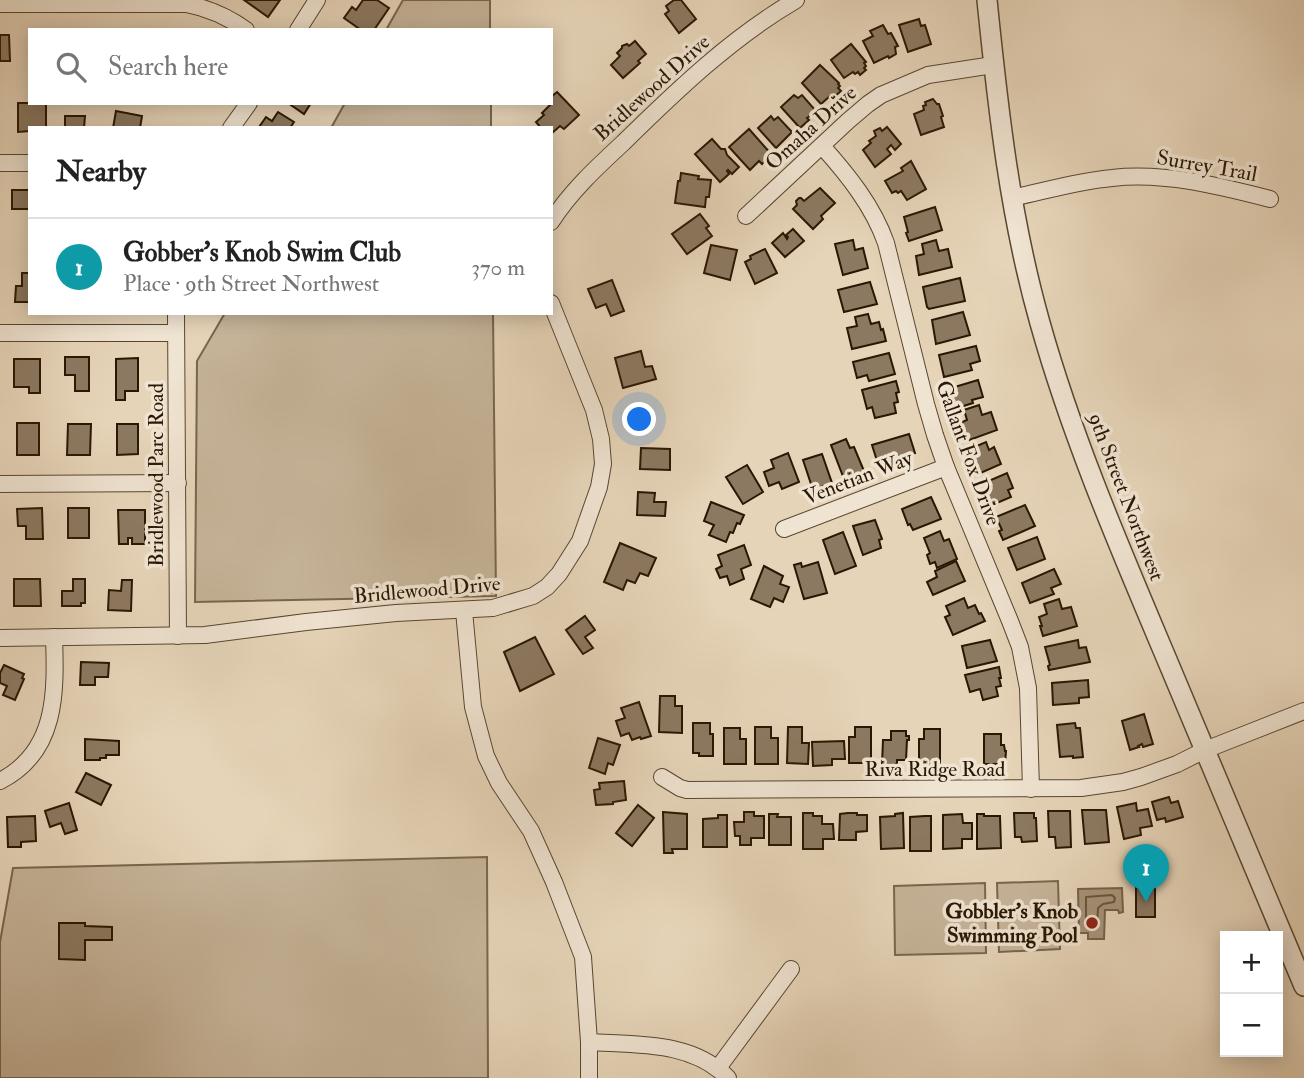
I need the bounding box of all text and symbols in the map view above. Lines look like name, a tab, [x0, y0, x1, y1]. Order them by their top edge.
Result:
search box	[28, 28, 553, 105]
street label: Bridlewood Drive	[588, 29, 716, 147]
icon: search	[52, 48, 90, 86]
text: Search here	[108, 51, 228, 83]
street label: Omaha Drive	[760, 80, 863, 176]
street label: Surrey Trail	[1155, 144, 1260, 188]
text: Nearby	[56, 153, 146, 190]
text: Gobber's Knob Swim Club	[123, 237, 401, 269]
text: 1	[75, 253, 83, 282]
text: 370 m	[471, 253, 525, 282]
text: Place · 9th Street Northwest	[123, 269, 379, 298]
street label: Gallant Fox Drive	[929, 377, 1007, 529]
street label: Bridlewood Parc Road	[143, 382, 170, 567]
your location	[622, 402, 656, 436]
street label: 9th Street Northwest	[1081, 407, 1170, 585]
street label: Venetian Way	[799, 445, 917, 511]
street label: Bridlewood Drive	[352, 570, 502, 610]
street label: Riva Ridge Road	[865, 756, 1006, 783]
pin: 1	[1123, 844, 1169, 902]
place label: Gobbler's Knob Swimming Pool	[945, 898, 1079, 949]
marker: Gobbler's Knob Swimming Pool	[1084, 915, 1100, 931]
map controls	[1220, 931, 1283, 1057]
button: +	[1220, 931, 1283, 994]
button: −	[1220, 994, 1283, 1057]

